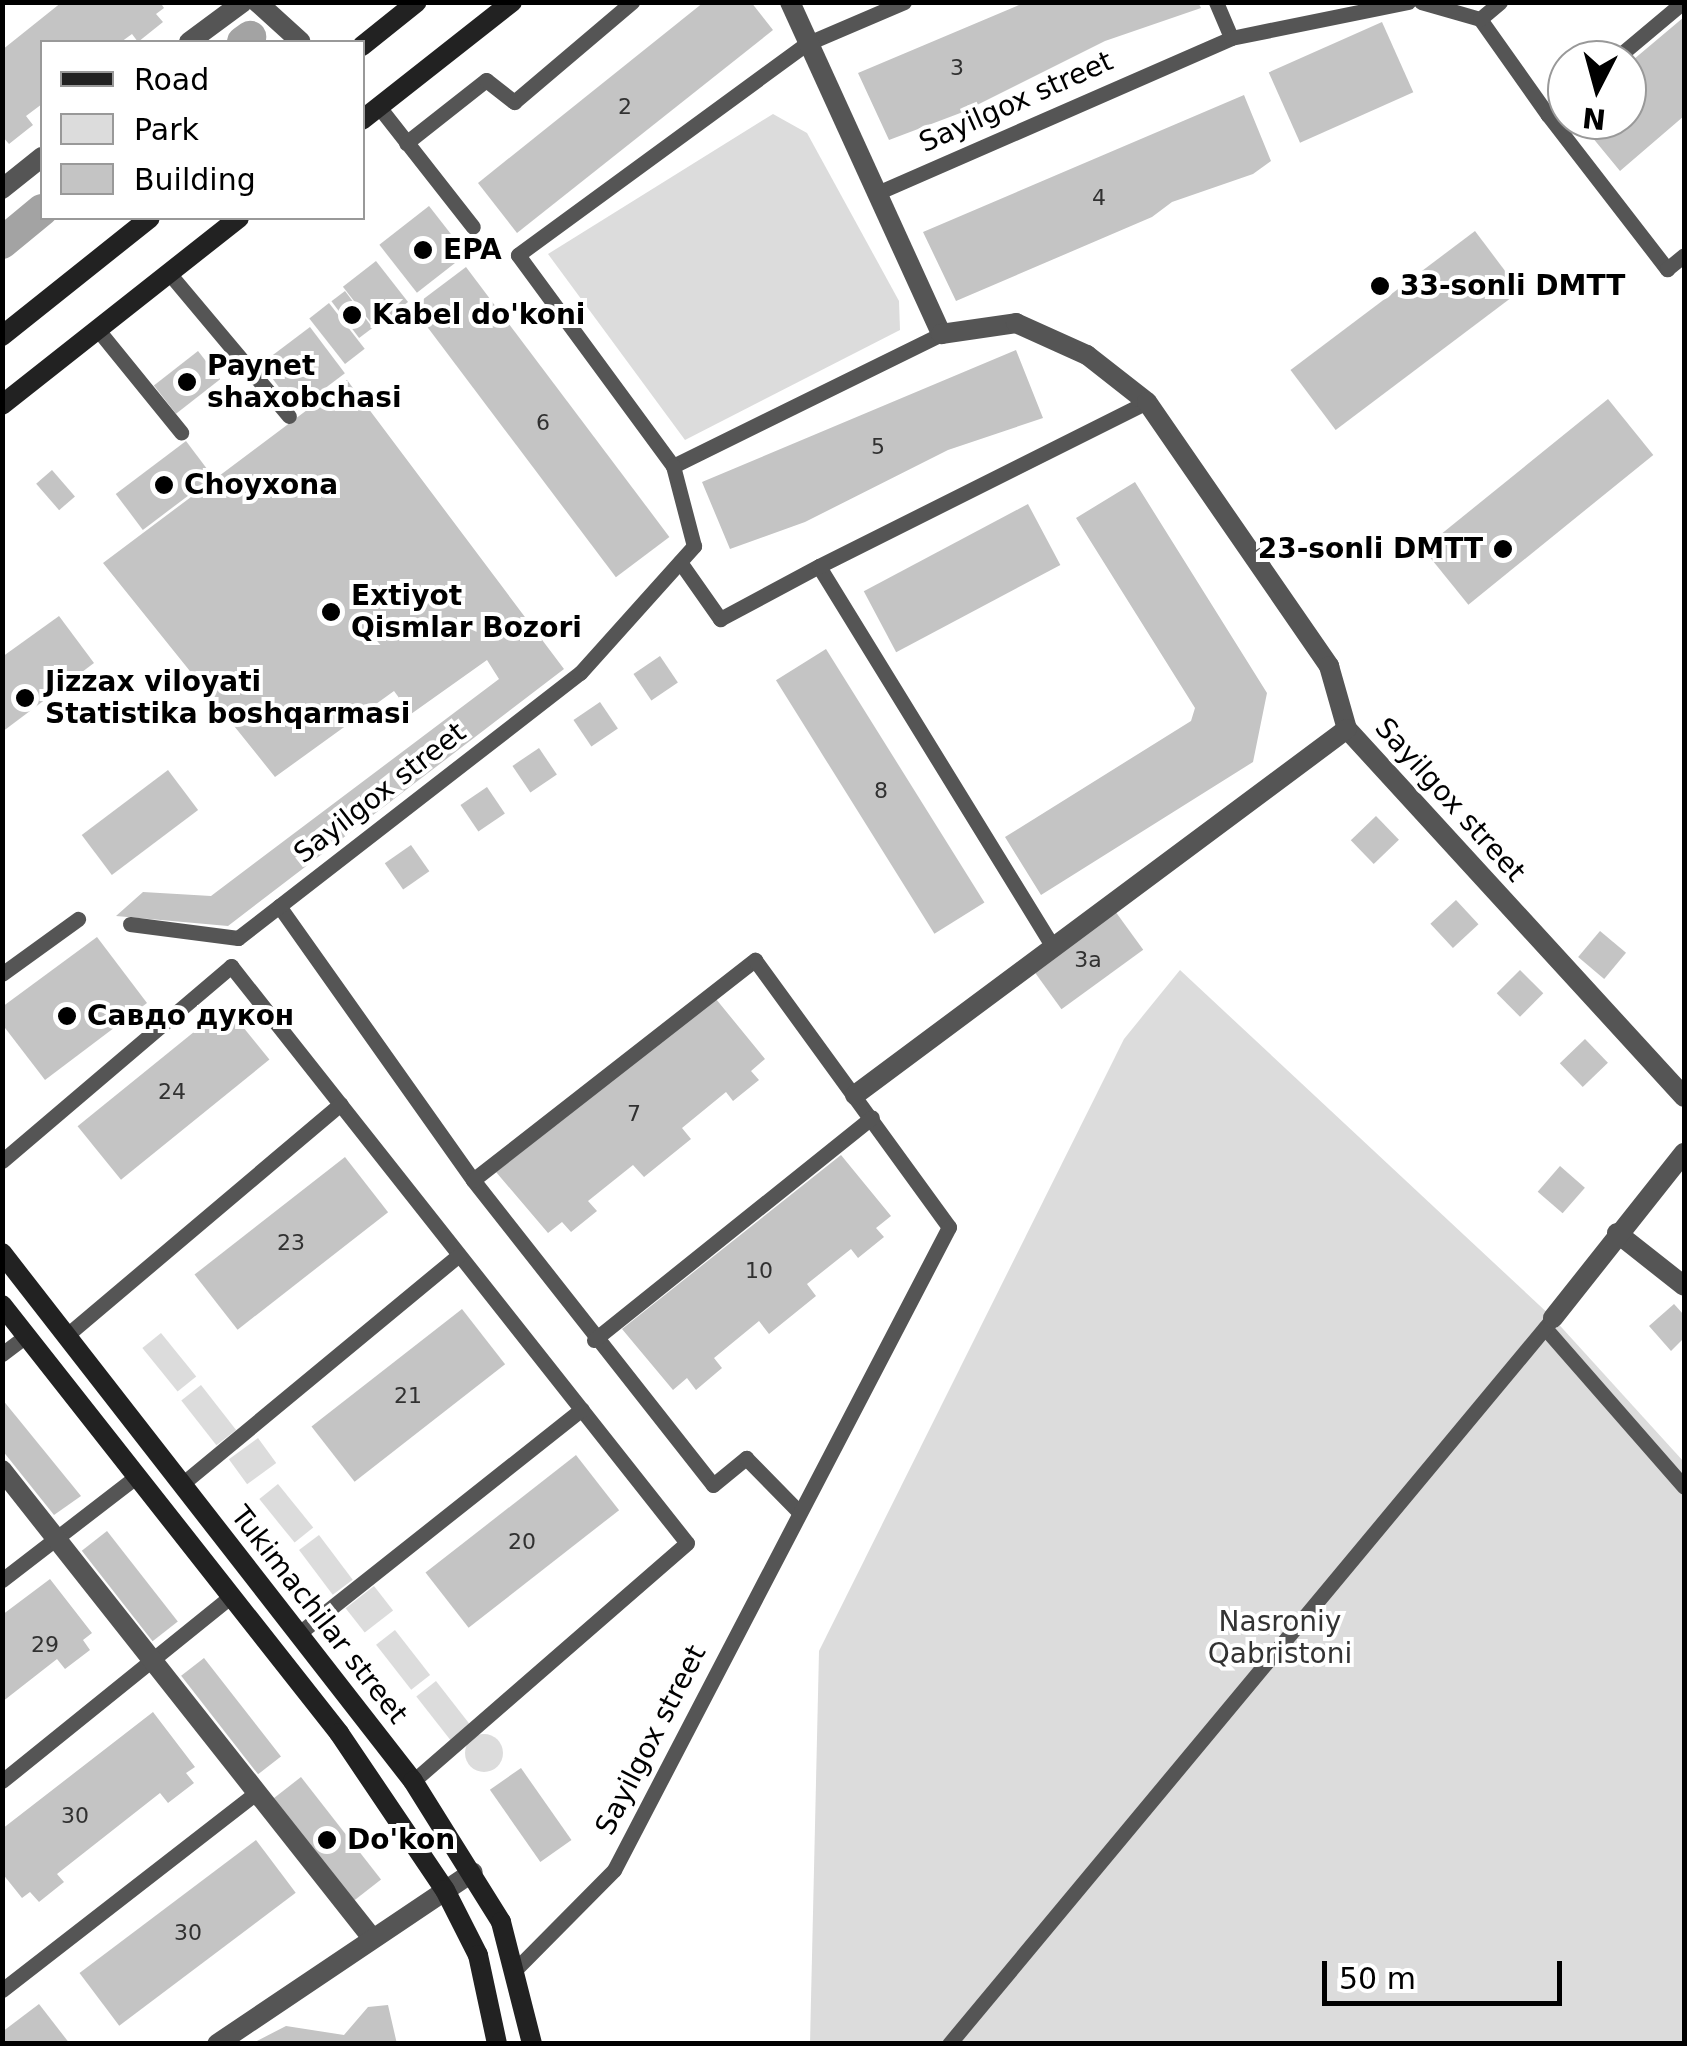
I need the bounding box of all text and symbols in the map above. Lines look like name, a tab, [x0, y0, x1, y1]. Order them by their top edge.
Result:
legend	[40, 40, 365, 220]
north arrow	[1547, 40, 1647, 140]
street label: Sayilgox street	[914, 44, 1118, 160]
house number: 3	[950, 55, 964, 81]
text: Road	[134, 62, 209, 97]
house number: 2	[618, 94, 632, 120]
text: N	[1581, 101, 1607, 136]
text: Park	[134, 112, 199, 147]
text: Building	[134, 162, 256, 197]
house number: 4	[1092, 185, 1106, 211]
place label: EPA	[443, 233, 502, 267]
marker: EPA	[412, 239, 434, 261]
place label: 33-sonli DMTT	[1400, 269, 1625, 303]
marker: 33-sonli DMTT	[1369, 275, 1391, 297]
place label: Kabel do'koni	[372, 298, 585, 332]
marker: Kabel do'koni	[341, 304, 363, 326]
place label: Paynet shaxobchasi	[207, 349, 402, 415]
marker: Paynet shaxobchasi	[176, 371, 198, 393]
house number: 6	[536, 410, 550, 436]
house number: 5	[871, 434, 885, 460]
place label: Choyxona	[184, 468, 338, 502]
marker: Choyxona	[153, 474, 175, 496]
place label: 23-sonli DMTT	[1258, 532, 1483, 566]
marker: 23-sonli DMTT	[1492, 538, 1514, 560]
place label: Extiyot Qismlar Bozori	[351, 579, 582, 645]
marker: Extiyot Qismlar Bozori	[320, 601, 342, 623]
place label: Jizzax viloyati Statistika boshqarmasi	[45, 665, 410, 731]
marker: Jizzax viloyati Statistika boshqarmasi	[14, 687, 36, 709]
street label: Sayilgox street	[1368, 711, 1532, 889]
street label: Sayilgox street	[288, 716, 472, 870]
house number: 8	[874, 778, 888, 804]
house number: 3a	[1074, 947, 1102, 973]
place label: Cавдо дукон	[87, 999, 294, 1033]
marker: Cавдо дукон	[56, 1005, 78, 1027]
house number: 24	[158, 1079, 186, 1105]
house number: 7	[627, 1101, 641, 1127]
house number: 23	[277, 1230, 305, 1256]
house number: 10	[745, 1258, 773, 1284]
house number: 21	[394, 1383, 422, 1409]
street label: Tukimachilar street	[224, 1499, 414, 1731]
house number: 20	[508, 1529, 536, 1555]
park label: Nasroniy Qabristoni	[1208, 1605, 1352, 1671]
house number: 29	[31, 1632, 59, 1658]
street label: Sayilgox street	[589, 1639, 713, 1841]
house number: 30	[61, 1803, 89, 1829]
place label: Do'kon	[347, 1823, 455, 1857]
marker: Do'kon	[316, 1829, 338, 1851]
house number: 30	[174, 1920, 202, 1946]
scale bar	[1327, 1941, 1567, 2003]
text: 50 m	[1339, 1961, 1416, 1996]

